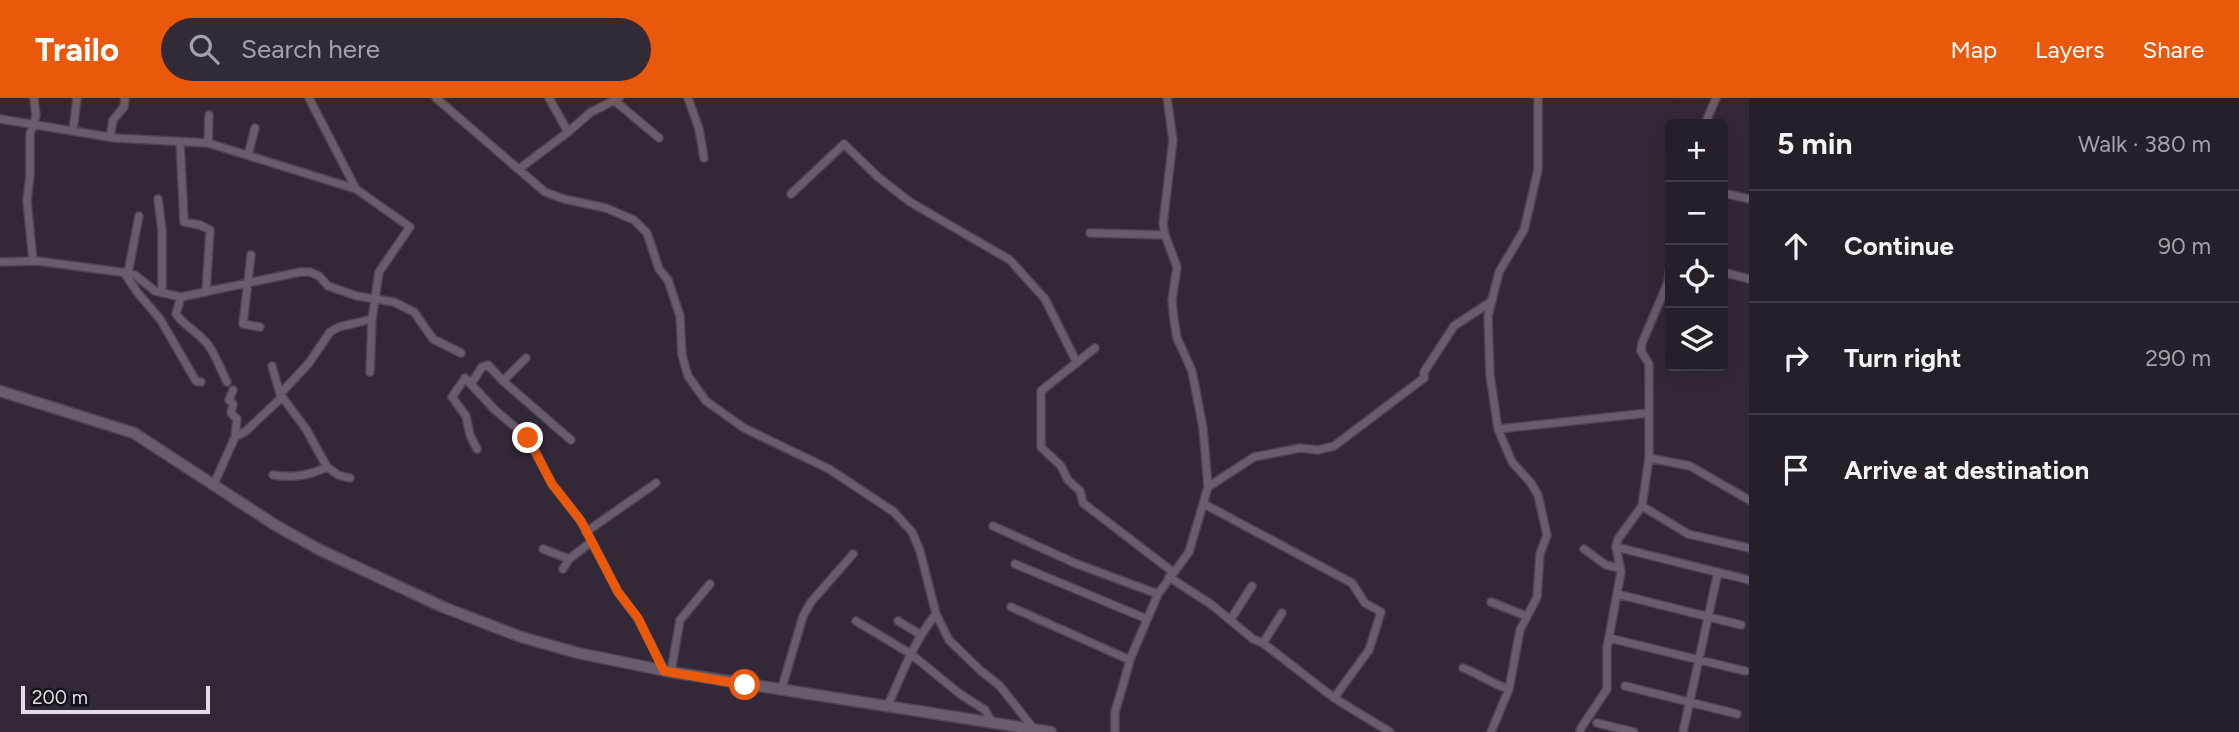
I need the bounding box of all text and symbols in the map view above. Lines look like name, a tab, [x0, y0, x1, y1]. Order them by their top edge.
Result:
search box	[161, 18, 651, 81]
text: Trailo	[35, 30, 119, 69]
icon: search	[185, 30, 223, 68]
text: Search here	[241, 33, 380, 65]
text: Map	[1950, 35, 1997, 64]
text: Layers	[2035, 35, 2104, 64]
text: Share	[2142, 35, 2204, 64]
map controls	[1665, 119, 1728, 371]
button: +	[1665, 119, 1728, 182]
text: 5 min	[1777, 125, 1853, 162]
text: Walk · 380 m	[2078, 130, 2211, 158]
button: −	[1665, 182, 1728, 245]
icon: ahead	[1777, 227, 1815, 265]
text: Continue	[1844, 230, 1954, 262]
text: 90 m	[2158, 232, 2211, 260]
button: locate	[1665, 245, 1728, 308]
button: layers	[1665, 308, 1728, 371]
icon: right	[1777, 339, 1815, 377]
text: Turn right	[1844, 342, 1961, 374]
text: 290 m	[2145, 344, 2211, 372]
route end	[512, 422, 543, 453]
icon: arrive	[1777, 451, 1815, 489]
text: Arrive at destination	[1844, 454, 2089, 486]
route start	[729, 669, 760, 700]
scale bar	[21, 683, 210, 715]
text: 200 m	[32, 686, 88, 709]

